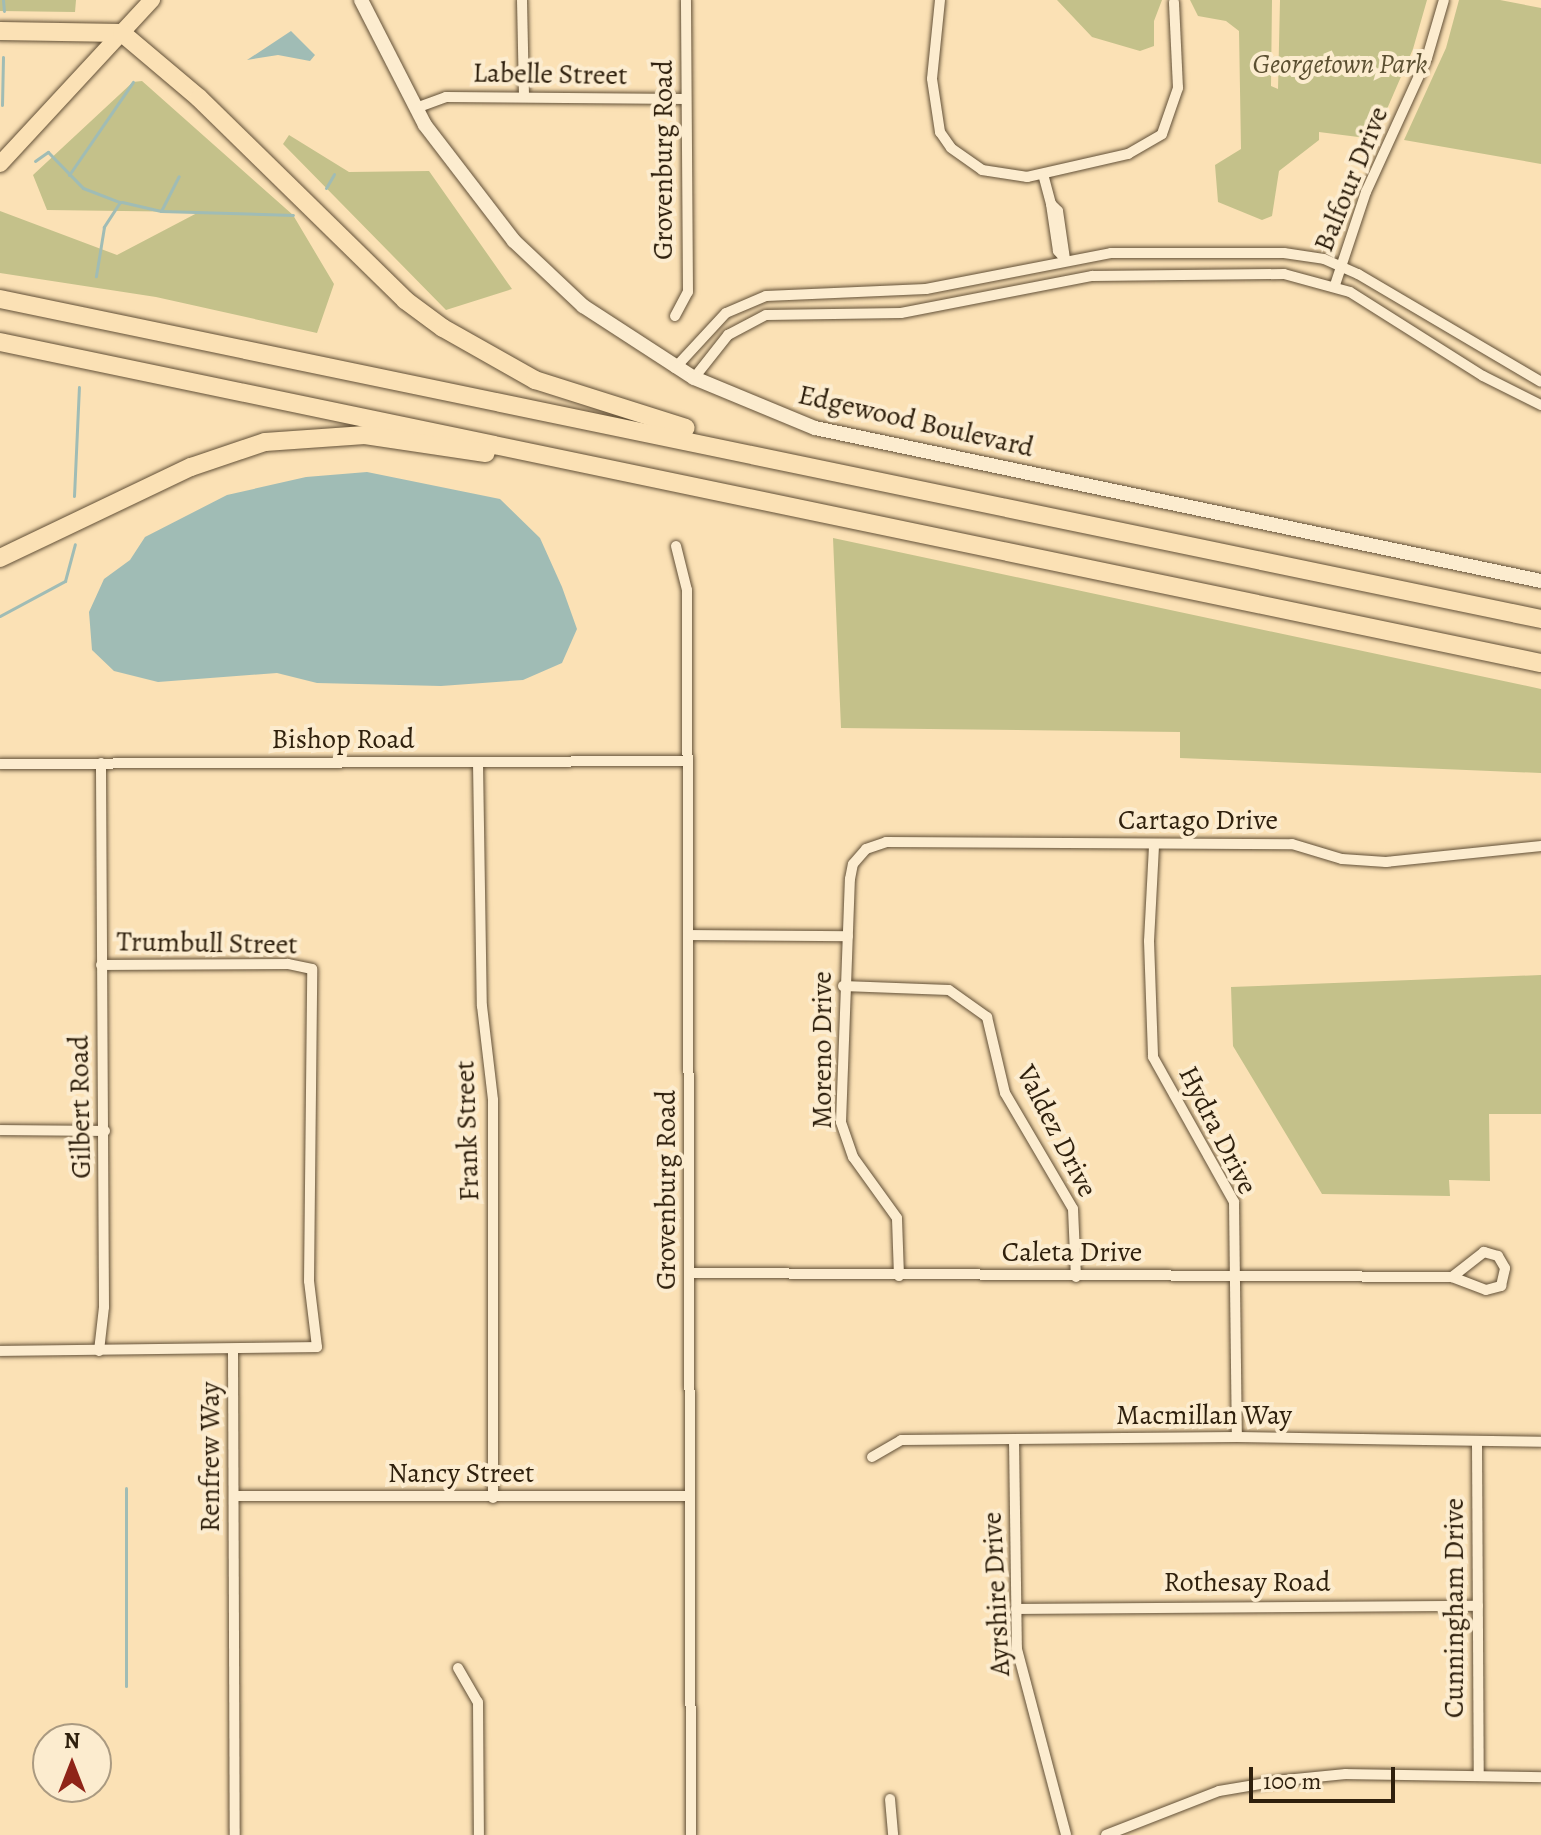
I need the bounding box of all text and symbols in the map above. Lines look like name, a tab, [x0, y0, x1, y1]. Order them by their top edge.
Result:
park label: Georgetown Park	[1253, 47, 1427, 81]
street label: Labelle Street	[472, 56, 628, 92]
street label: Grovenburg Road	[646, 60, 680, 260]
street label: Balfour Drive	[1307, 102, 1395, 256]
street label: Edgewood Boulevard	[795, 378, 1037, 464]
street label: Bishop Road	[271, 722, 415, 756]
street label: Cartago Drive	[1118, 803, 1278, 837]
street label: Trumbull Street	[116, 925, 298, 961]
street label: Moreno Drive	[805, 971, 839, 1129]
street label: Gilbert Road	[62, 1035, 98, 1179]
street label: Valdez Drive	[1009, 1059, 1105, 1203]
street label: Frank Street	[448, 1060, 486, 1202]
street label: Hydra Drive	[1171, 1060, 1265, 1200]
street label: Grovenburg Road	[649, 1090, 683, 1290]
street label: Caleta Drive	[1002, 1235, 1142, 1269]
street label: Renfrew Way	[193, 1382, 227, 1532]
street label: Macmillan Way	[1116, 1398, 1292, 1432]
street label: Nancy Street	[388, 1456, 534, 1490]
street label: Cunningham Drive	[1437, 1498, 1471, 1718]
street label: Ayrshire Drive	[975, 1511, 1017, 1677]
street label: Rothesay Road	[1163, 1565, 1331, 1599]
north arrow	[32, 1723, 112, 1803]
text: N	[64, 1726, 80, 1756]
scale bar	[1253, 1751, 1399, 1801]
text: 100 m	[1263, 1765, 1322, 1797]

